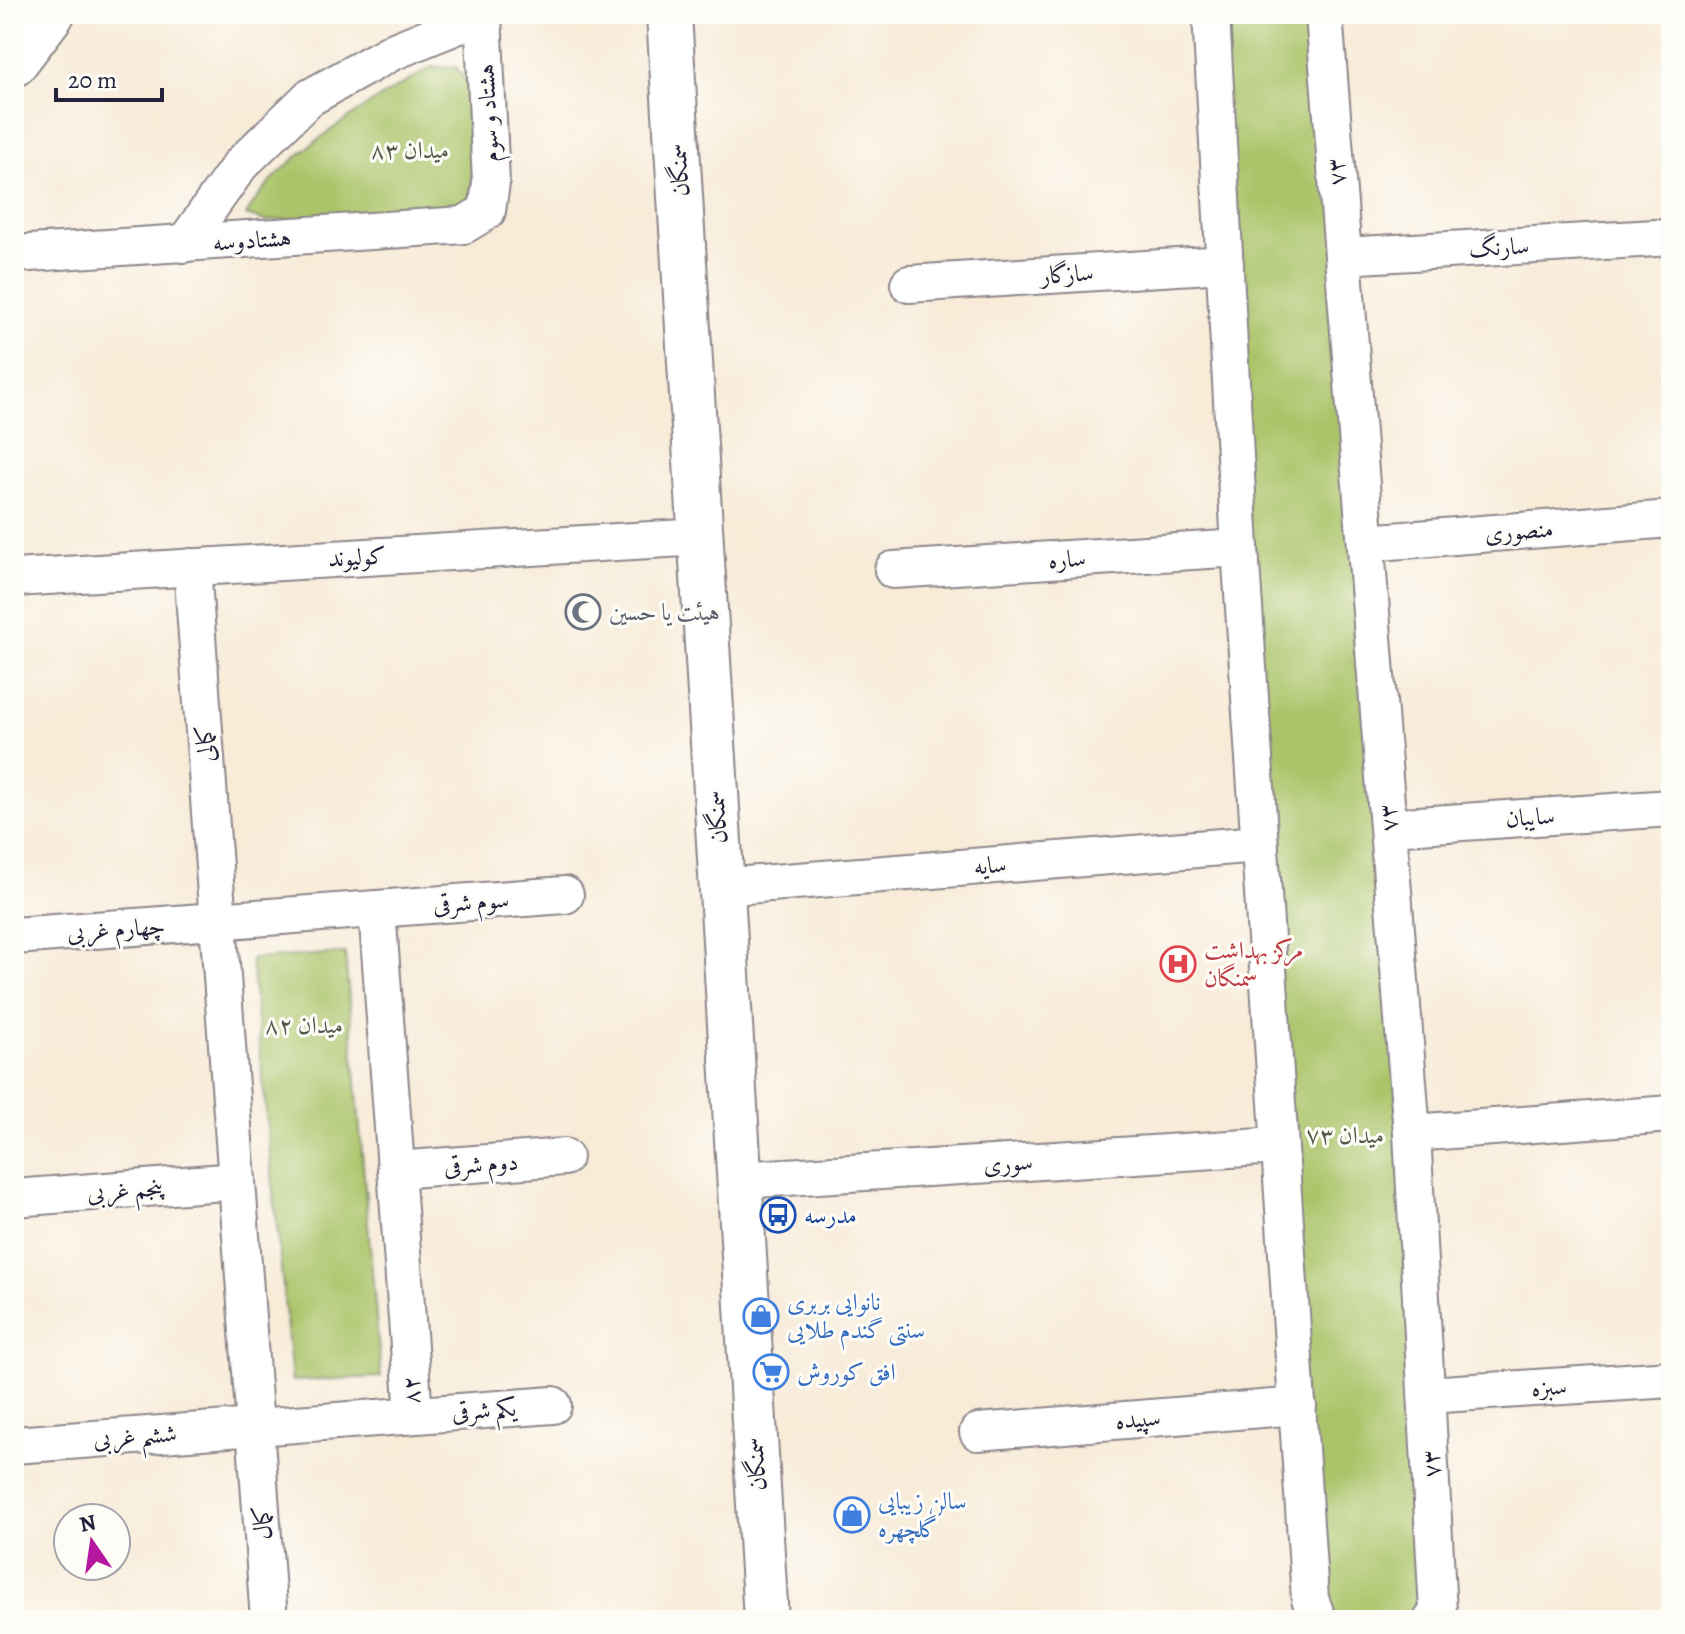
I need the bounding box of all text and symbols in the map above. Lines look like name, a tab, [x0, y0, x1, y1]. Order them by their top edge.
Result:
scale bar	[56, 52, 162, 102]
street label: هشتاد و سوم	[469, 63, 512, 163]
text: 20 m	[68, 64, 117, 96]
park label: میدان ۸۳	[371, 134, 449, 166]
street label: سمنگان	[662, 142, 696, 198]
street label: ۷۳	[1319, 157, 1353, 187]
street label: هشتادوسه	[211, 221, 293, 259]
street label: سارنگ	[1468, 229, 1530, 265]
street label: سازگار	[1037, 256, 1095, 292]
street label: منصوری	[1484, 513, 1554, 549]
street label: کولیوند	[327, 540, 387, 574]
street label: ساره	[1047, 542, 1087, 576]
mosque icon: هیئت یا حسین	[564, 593, 602, 631]
place label: هیئت یا حسین	[609, 596, 720, 628]
street label: کمالی	[188, 725, 222, 763]
street label: سمنگان	[700, 789, 734, 845]
street label: سایبان	[1504, 799, 1556, 835]
street label: ۷۳	[1371, 803, 1405, 833]
street label: سایه	[972, 848, 1008, 882]
street label: سوم شرقی	[432, 883, 510, 926]
street label: چهارم غربی	[66, 910, 166, 953]
place label: مرکز بهداشت سمنگان	[1204, 934, 1303, 994]
hospital icon: مرکز بهداشت سمنگان	[1159, 945, 1197, 983]
park label: میدان ۸۲	[265, 1009, 343, 1041]
park label: میدان ۷۳	[1306, 1119, 1384, 1151]
street label: دوم شرقی	[443, 1145, 520, 1188]
street label: سوری	[982, 1145, 1034, 1181]
street label: پنجم غربی	[86, 1171, 167, 1215]
bus stop icon: مدرسه	[759, 1196, 797, 1234]
place label: مدرسه	[804, 1199, 857, 1231]
place label: نانوایی بربری سنتی گندم طلایی	[787, 1286, 925, 1351]
shop icon: نانوایی بربری سنتی گندم طلایی	[742, 1297, 780, 1335]
supermarket icon: افق کوروش	[752, 1353, 790, 1391]
place label: افق کوروش	[797, 1356, 896, 1388]
street label: سبزه	[1530, 1370, 1568, 1404]
street label: ۸۲	[395, 1375, 427, 1405]
street label: یکم شرقی	[451, 1392, 519, 1434]
street label: سپیده	[1114, 1401, 1162, 1438]
street label: ششم غربی	[92, 1417, 178, 1463]
street label: سمنگان	[738, 1436, 774, 1492]
street label: ۷۳	[1414, 1449, 1448, 1479]
place label: سالن زیبایی گلچهره	[878, 1485, 967, 1545]
shop icon: سالن زیبایی گلچهره	[833, 1496, 871, 1534]
north arrow	[52, 1502, 132, 1582]
street label: کمال	[245, 1505, 279, 1541]
text: N	[77, 1507, 99, 1540]

